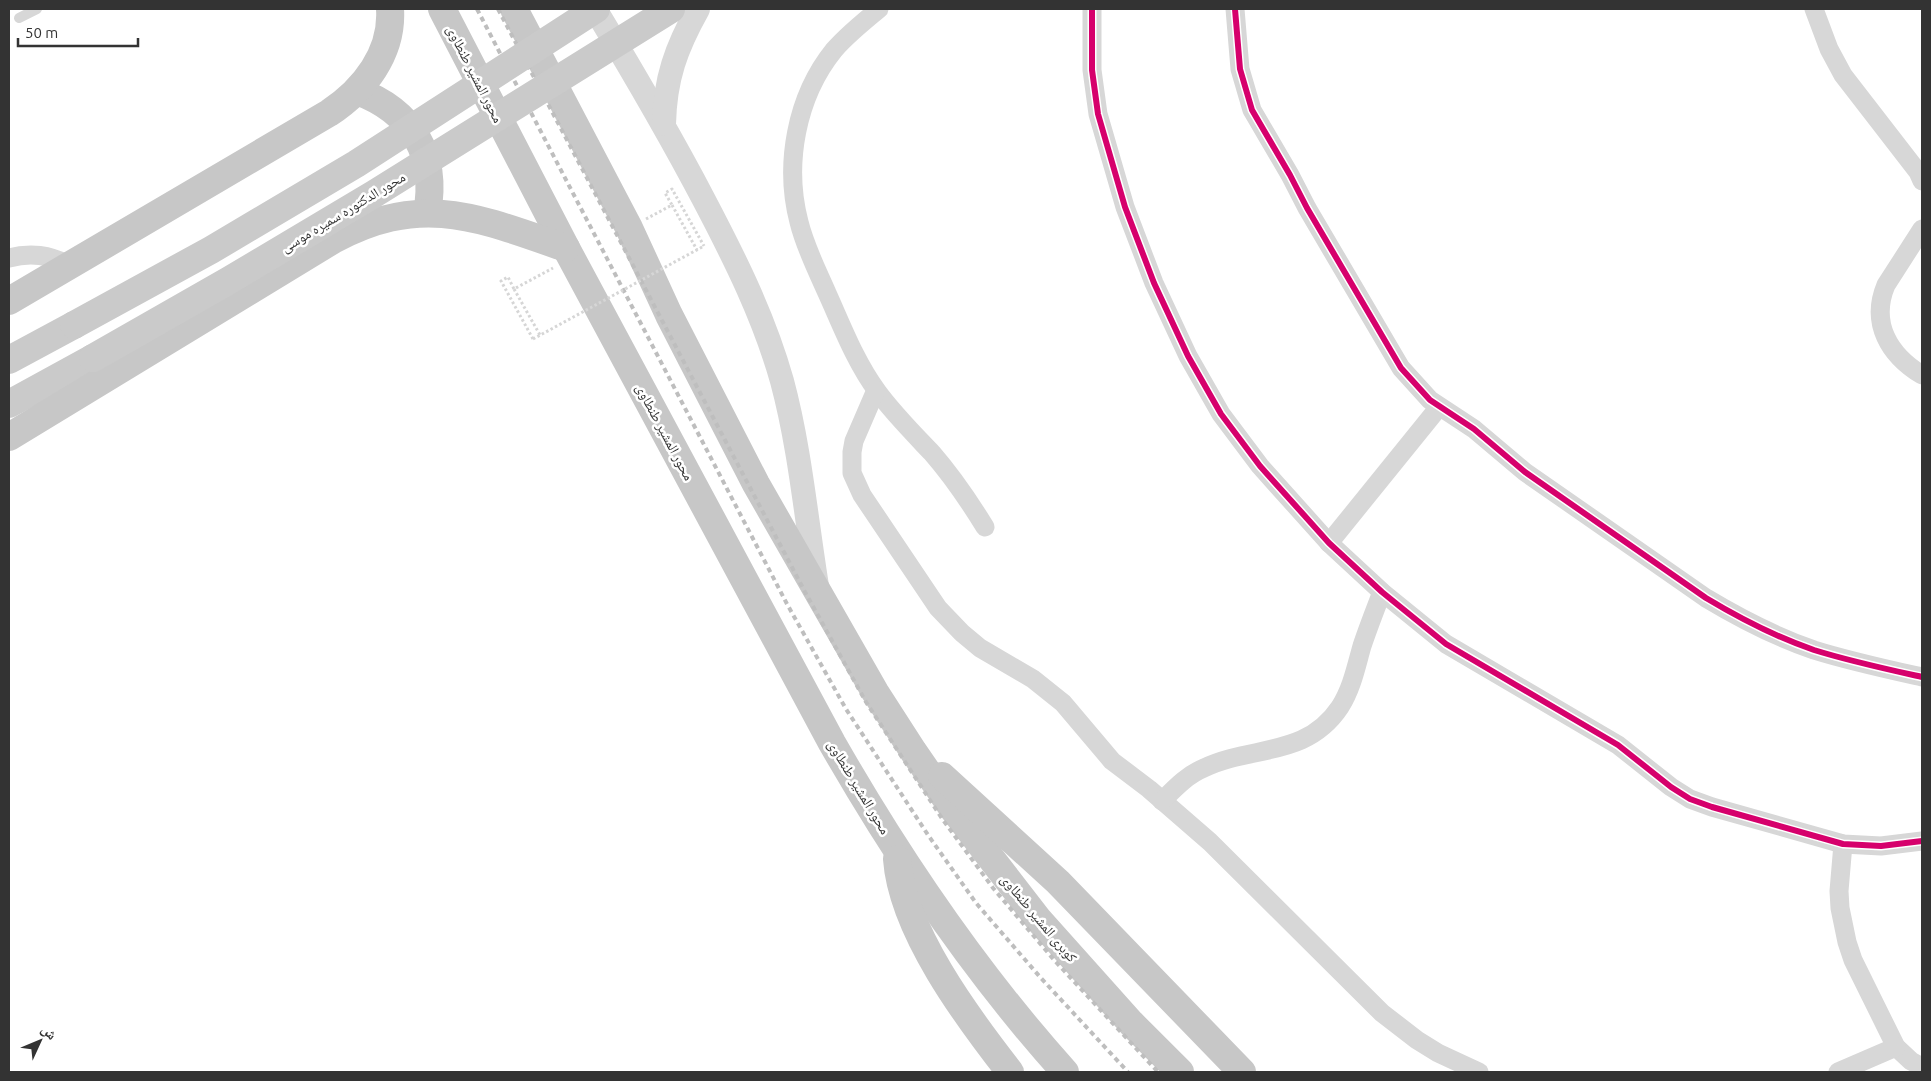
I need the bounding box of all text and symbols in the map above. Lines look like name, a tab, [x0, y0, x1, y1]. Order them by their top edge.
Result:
scale bar	[18, 15, 138, 47]
street label: محور المشير طنطاوى	[443, 23, 506, 126]
text: 50 m	[25, 24, 58, 41]
street label: محور الدكتوره سميره موسى	[278, 169, 408, 256]
street label: محور المشير طنطاوى	[632, 381, 697, 483]
street label: محور المشير طنطاوى	[824, 737, 893, 838]
street label: كوبرى المشير طنطاوى	[997, 871, 1081, 966]
north arrow	[15, 1016, 65, 1066]
text: ش	[38, 1021, 60, 1044]

